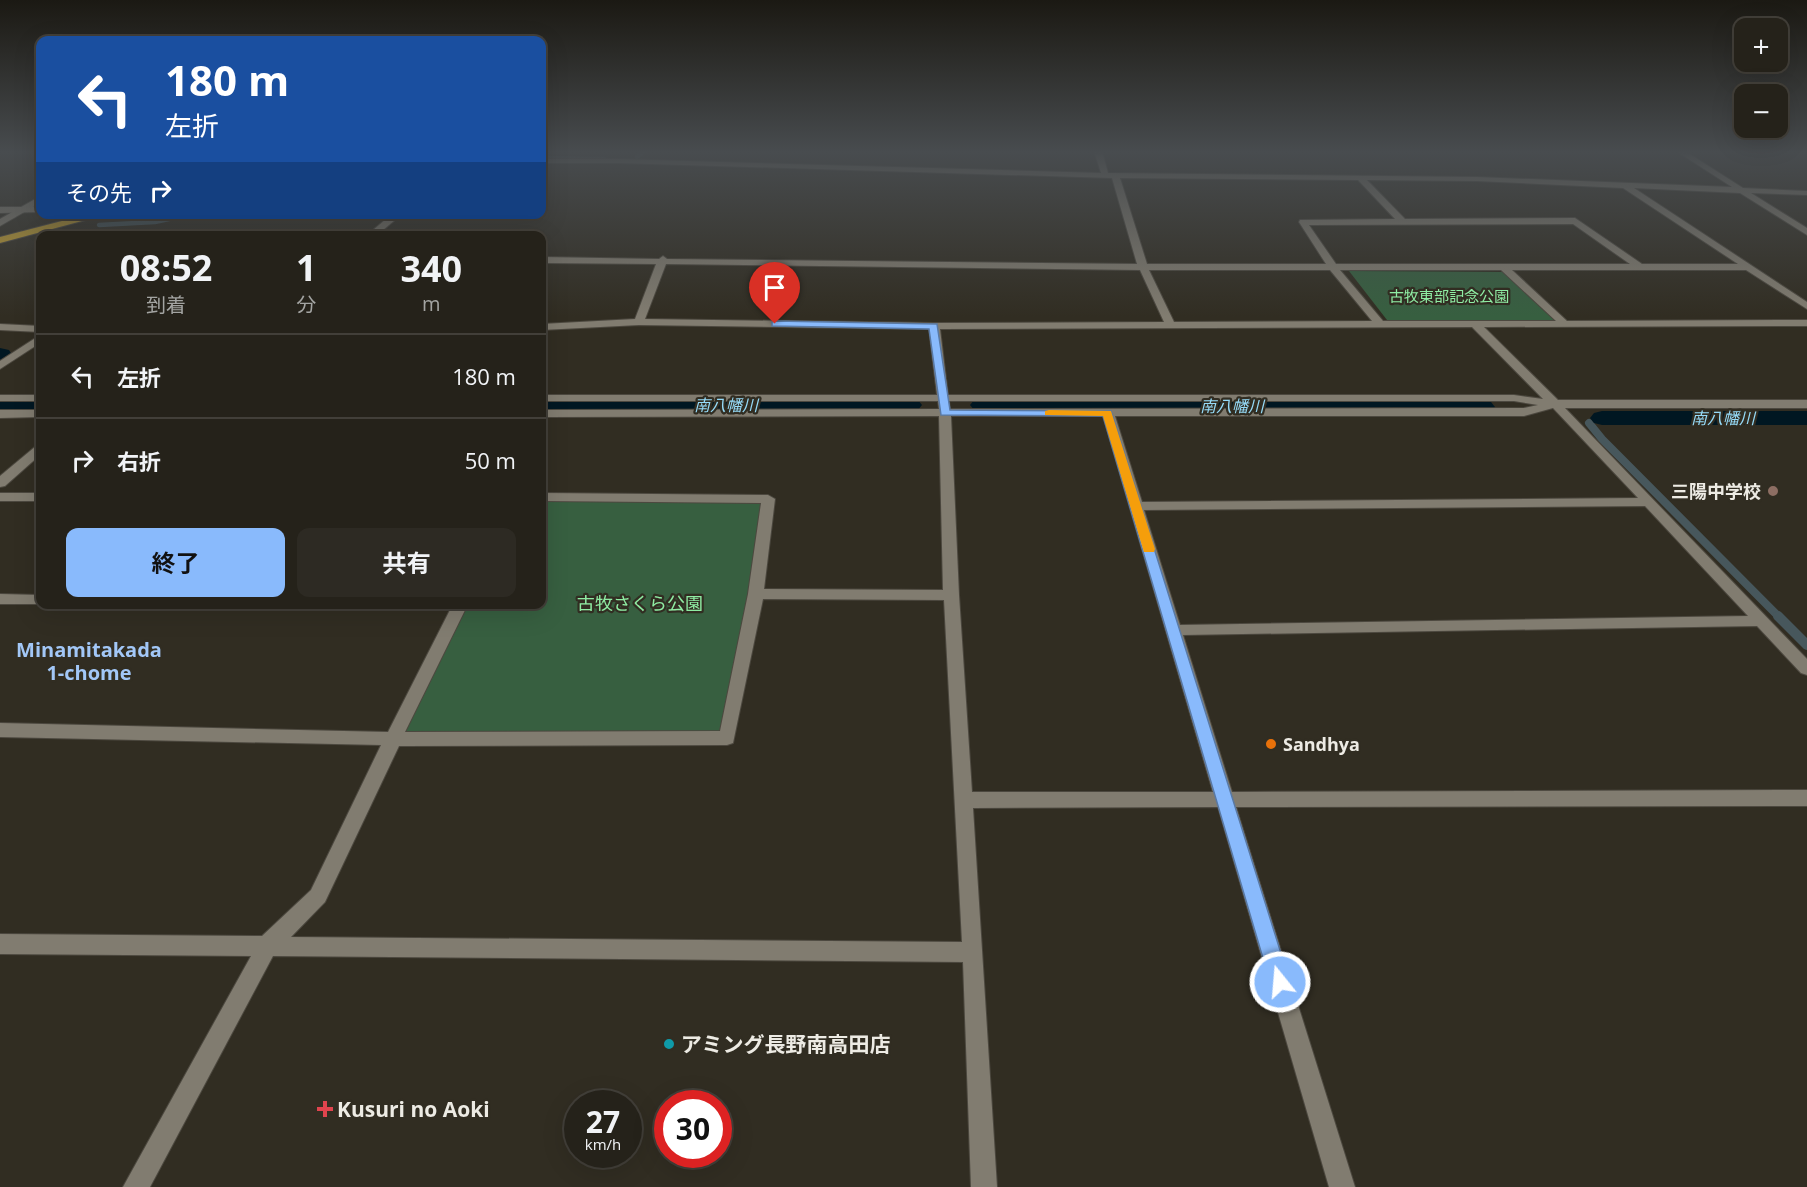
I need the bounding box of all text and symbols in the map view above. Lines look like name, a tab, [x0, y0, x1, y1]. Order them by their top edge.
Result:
map controls	[1734, 18, 1788, 138]
button: +	[1734, 18, 1788, 72]
text: 180 m	[165, 51, 289, 108]
icon: left	[66, 60, 144, 138]
button: −	[1734, 84, 1788, 138]
text: 左折	[165, 107, 219, 144]
icon: right	[144, 174, 177, 207]
text: その先	[66, 177, 132, 207]
text: 08:52	[120, 243, 212, 292]
text: 1	[296, 243, 317, 292]
text: 340	[400, 244, 462, 293]
pin	[749, 262, 800, 324]
icon: arrive	[758, 271, 791, 304]
park label: 古牧東部記念公園	[1389, 286, 1509, 306]
text: m	[422, 290, 441, 317]
text: 到着	[146, 291, 186, 318]
text: 分	[296, 291, 316, 318]
icon: left	[66, 360, 99, 393]
text: 180 m	[452, 361, 516, 391]
text: 左折	[117, 362, 161, 392]
water label: 南八幡川	[694, 394, 760, 416]
water label: 南八幡川	[1200, 395, 1266, 417]
water label: 南八幡川	[1691, 407, 1757, 429]
icon: right	[66, 444, 99, 477]
text: 50 m	[465, 445, 516, 475]
text: 右折	[117, 446, 161, 476]
place label: 三陽中学校	[1671, 479, 1761, 503]
marker: 三陽中学校	[1766, 484, 1780, 498]
button: 終了	[66, 528, 285, 597]
button: 共有	[297, 528, 516, 597]
park label: 古牧さくら公園	[577, 591, 703, 615]
district label: Minamitakada 1-chome	[16, 636, 162, 686]
place label: Sandhya	[1283, 732, 1360, 756]
marker: Sandhya	[1264, 737, 1278, 751]
position arrow	[1248, 950, 1312, 1014]
place label: アミング長野南高田店	[681, 1030, 891, 1058]
marker: アミング長野南高田店	[662, 1037, 676, 1051]
speed limit sign: 30	[654, 1090, 732, 1168]
place label: Kusuri no Aoki	[337, 1095, 490, 1123]
text: 27	[586, 1101, 620, 1142]
marker: Kusuri no Aoki	[318, 1102, 332, 1116]
text: km/h	[585, 1134, 621, 1154]

